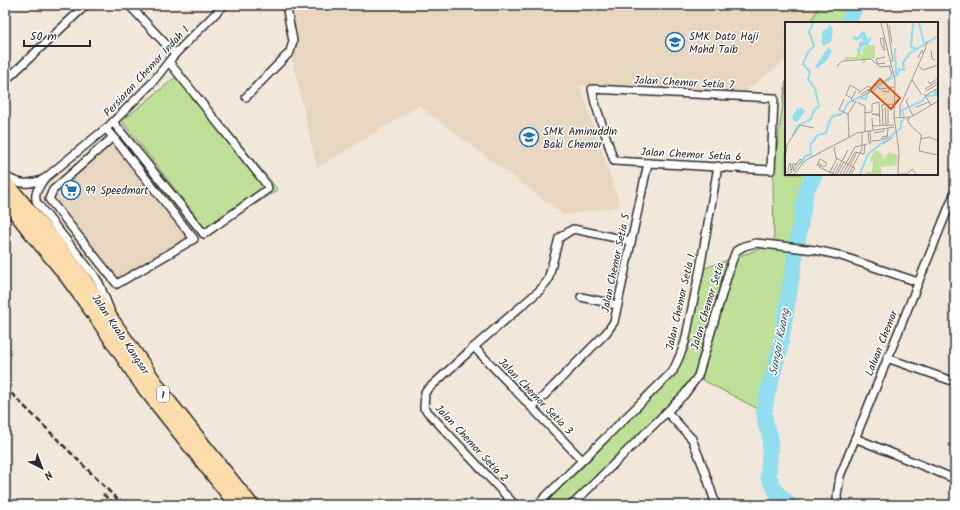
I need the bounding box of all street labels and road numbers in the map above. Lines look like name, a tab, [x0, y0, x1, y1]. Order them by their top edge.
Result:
street label: Persiaran Chemor Indah 1	[100, 22, 194, 121]
street label: Jalan Chemor Setia 7	[634, 71, 735, 95]
street label: Jalan Chemor Setia 6	[640, 143, 742, 167]
street label: Jalan Chemor Setia 5	[597, 211, 635, 314]
street label: Jalan Chemor Setia 1	[661, 252, 701, 352]
street label: Jalan Chemor Setia	[686, 260, 730, 352]
street label: Jalan Kuala Kangsar	[86, 291, 155, 380]
street label: Laluan Chemor	[861, 307, 904, 379]
street label: Jalan Chemor Setia 3	[494, 354, 577, 439]
road number: 1	[157, 386, 169, 402]
street label: Jalan Chemor Setia 2	[430, 401, 512, 487]

